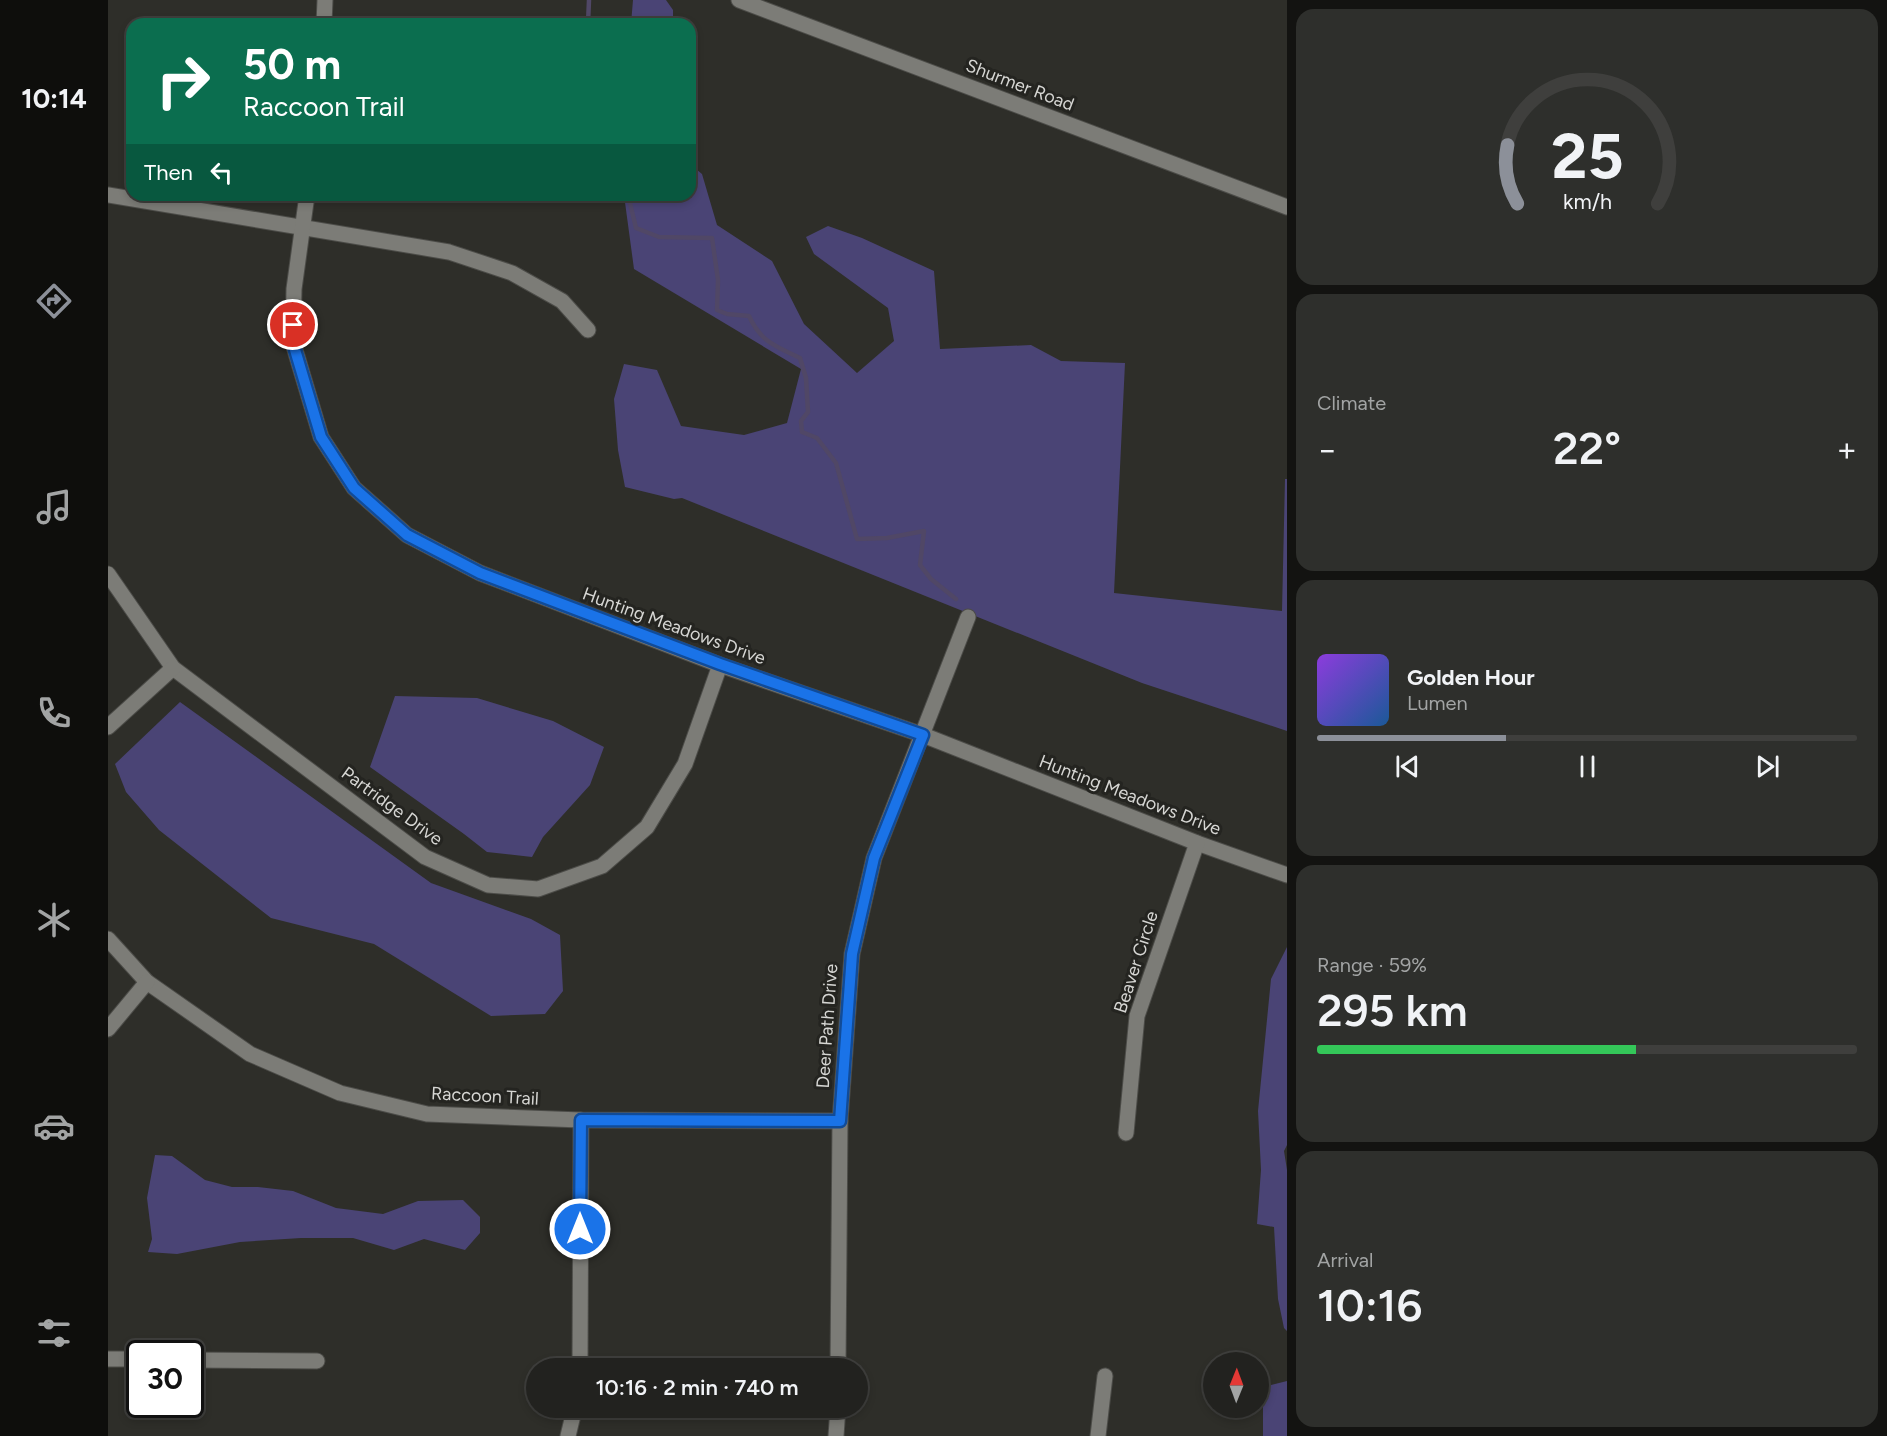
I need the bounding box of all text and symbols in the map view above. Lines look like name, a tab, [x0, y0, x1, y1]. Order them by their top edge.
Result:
text: 50 m	[243, 39, 341, 90]
icon: right	[144, 42, 222, 120]
street label: Shurmer Road	[963, 54, 1077, 116]
text: 10:14	[21, 82, 87, 115]
text: Raccoon Trail	[243, 90, 405, 123]
text: 25	[1551, 119, 1623, 194]
icon: left	[205, 156, 238, 189]
text: Then	[144, 159, 193, 186]
text: km/h	[1563, 190, 1611, 215]
icon: directions	[33, 280, 75, 322]
pin	[267, 299, 318, 350]
icon: arrive	[276, 308, 309, 341]
text: Climate	[1317, 391, 1386, 415]
text: 22°	[1553, 421, 1621, 475]
text: −	[1317, 430, 1338, 469]
text: +	[1836, 430, 1857, 469]
icon: music	[33, 486, 75, 528]
street label: Hunting Meadows Drive	[579, 583, 769, 669]
text: Golden Hour	[1407, 664, 1535, 691]
text: Lumen	[1407, 691, 1468, 715]
icon: phone	[33, 692, 75, 734]
street label: Hunting Meadows Drive	[1036, 750, 1224, 840]
icon: previous	[1391, 750, 1424, 783]
icon: pause	[1571, 750, 1604, 783]
icon: next	[1751, 750, 1784, 783]
street label: Partridge Drive	[337, 762, 447, 850]
icon: climate	[33, 899, 75, 941]
street label: Beaver Circle	[1109, 908, 1163, 1016]
text: Range · 59%	[1317, 953, 1427, 977]
street label: Deer Path Drive	[812, 963, 842, 1089]
text: 295 km	[1317, 983, 1468, 1037]
street label: Raccoon Trail	[431, 1082, 539, 1110]
icon: car	[33, 1105, 75, 1147]
position arrow	[548, 1197, 612, 1261]
text: Arrival	[1317, 1248, 1373, 1272]
text: 10:16	[1317, 1278, 1422, 1332]
icon: filters	[33, 1312, 75, 1354]
speed limit sign: 30	[126, 1340, 204, 1418]
north arrow	[1203, 1352, 1269, 1418]
map controls	[1203, 1352, 1269, 1418]
text: 10:16 · 2 min · 740 m	[595, 1374, 799, 1401]

